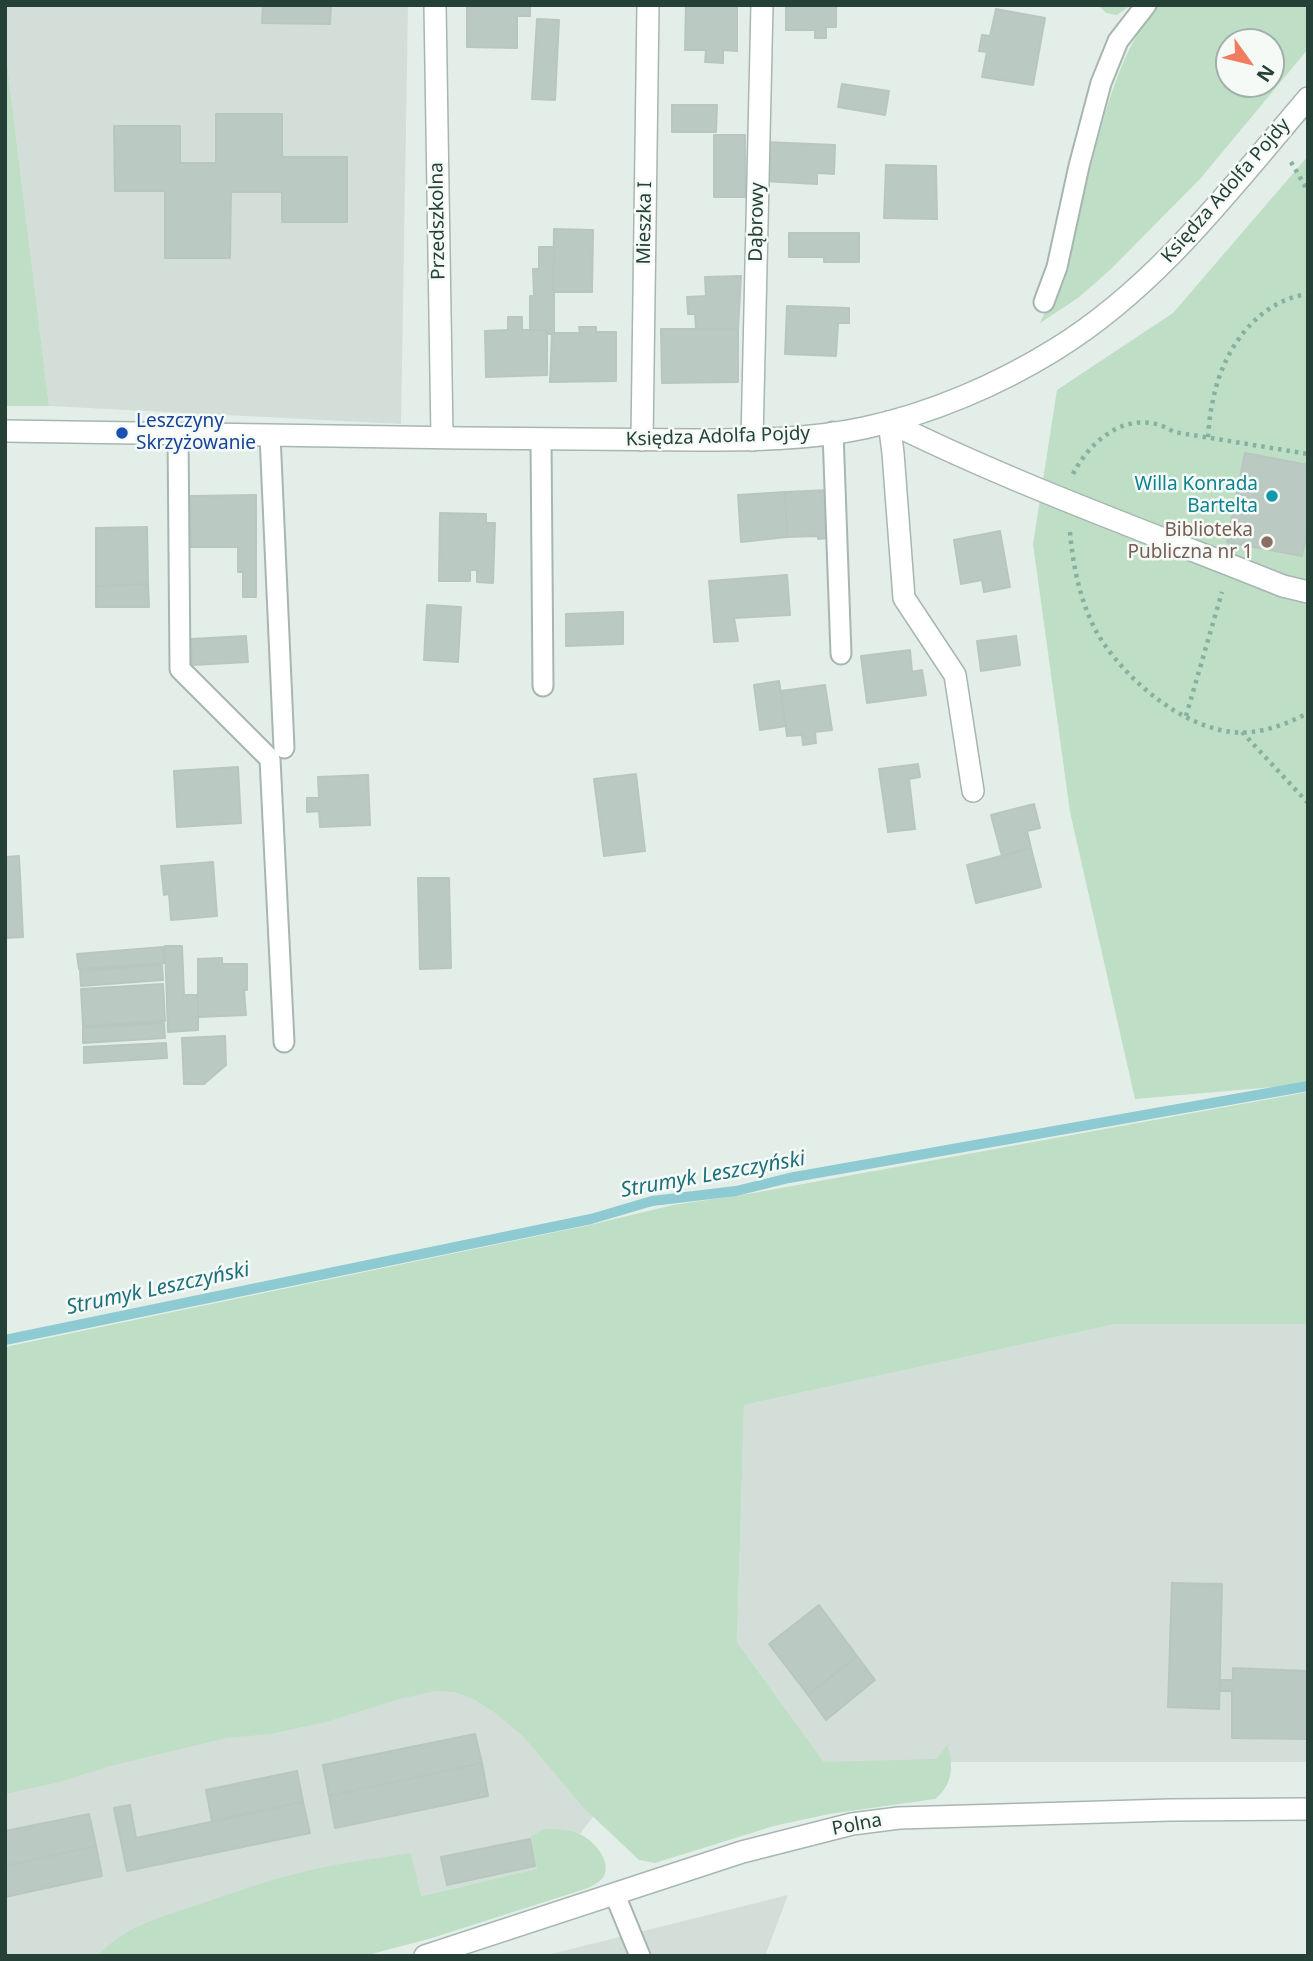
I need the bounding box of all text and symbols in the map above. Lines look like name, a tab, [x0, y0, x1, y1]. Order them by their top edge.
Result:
north arrow	[1215, 28, 1285, 98]
text: N	[1251, 60, 1281, 87]
street label: Księdza Adolfa Pojdy	[1157, 114, 1295, 268]
street label: Przedszkolna	[426, 162, 450, 280]
street label: Mieszka I	[633, 181, 657, 265]
street label: Dąbrowy	[745, 182, 769, 262]
place label: Leszczyny Skrzyżowanie	[136, 411, 256, 455]
street label: Księdza Adolfa Pojdy	[625, 422, 811, 452]
marker: Leszczyny Skrzyżowanie	[114, 425, 130, 441]
place label: Willa Konrada Bartelta	[1135, 474, 1258, 518]
marker: Willa Konrada Bartelta	[1264, 488, 1280, 504]
place label: Biblioteka Publiczna nr 1	[1127, 520, 1253, 564]
marker: Biblioteka Publiczna nr 1	[1259, 534, 1275, 550]
water label: Strumyk Leszczyński	[619, 1146, 807, 1204]
water label: Strumyk Leszczyński	[64, 1257, 252, 1321]
street label: Polna	[830, 1809, 884, 1841]

